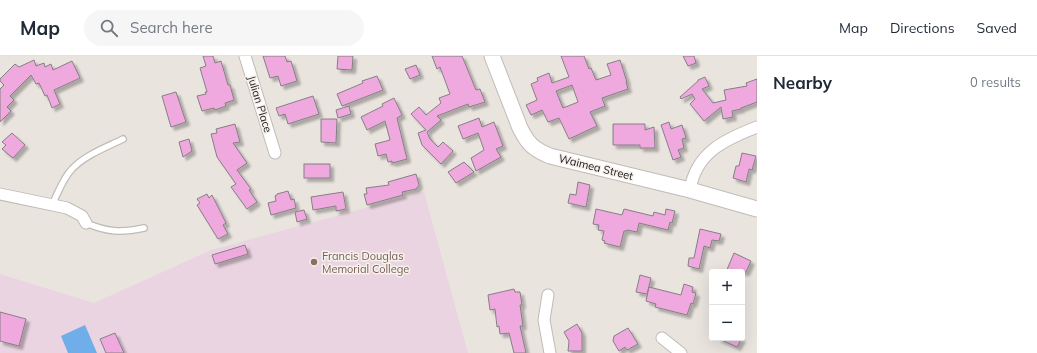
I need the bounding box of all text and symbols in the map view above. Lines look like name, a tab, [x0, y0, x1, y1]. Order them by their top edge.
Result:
search box	[84, 10, 364, 46]
text: Map	[20, 16, 60, 40]
icon: search	[98, 17, 120, 39]
text: Search here	[130, 18, 213, 37]
text: Map	[839, 19, 868, 37]
text: Directions	[890, 19, 955, 37]
text: Saved	[977, 19, 1017, 37]
text: Nearby	[773, 72, 832, 93]
street label: Julian Place	[245, 74, 275, 134]
text: 0 results	[970, 74, 1021, 90]
street label: Waimea Street	[557, 151, 635, 183]
place label: Francis Douglas Memorial College	[322, 249, 409, 276]
marker: Francis Douglas Memorial College	[309, 257, 319, 267]
map controls	[709, 269, 745, 341]
button: +	[709, 269, 745, 305]
button: −	[709, 305, 745, 341]

